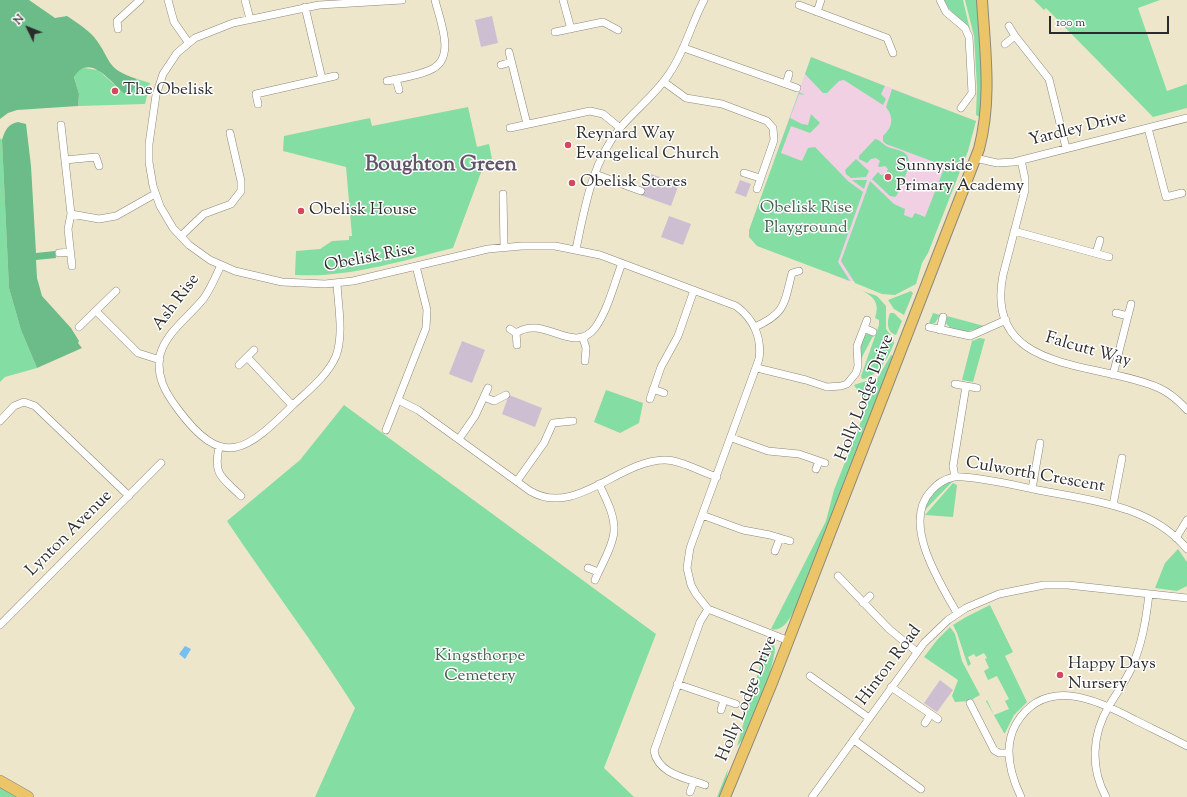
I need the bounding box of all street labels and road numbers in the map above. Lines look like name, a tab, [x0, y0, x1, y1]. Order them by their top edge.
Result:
street label: Yardley Drive	[1027, 108, 1129, 152]
street label: Obelisk Rise	[323, 240, 417, 278]
street label: Ash Rise	[149, 271, 205, 335]
street label: Falcutt Way	[1043, 329, 1133, 373]
street label: Holly Lodge Drive	[833, 332, 899, 464]
street label: Culworth Crescent	[964, 454, 1106, 498]
street label: Lynton Avenue	[23, 487, 117, 581]
street label: Hinton Road	[853, 622, 927, 710]
street label: Holly Lodge Drive	[713, 633, 783, 765]

